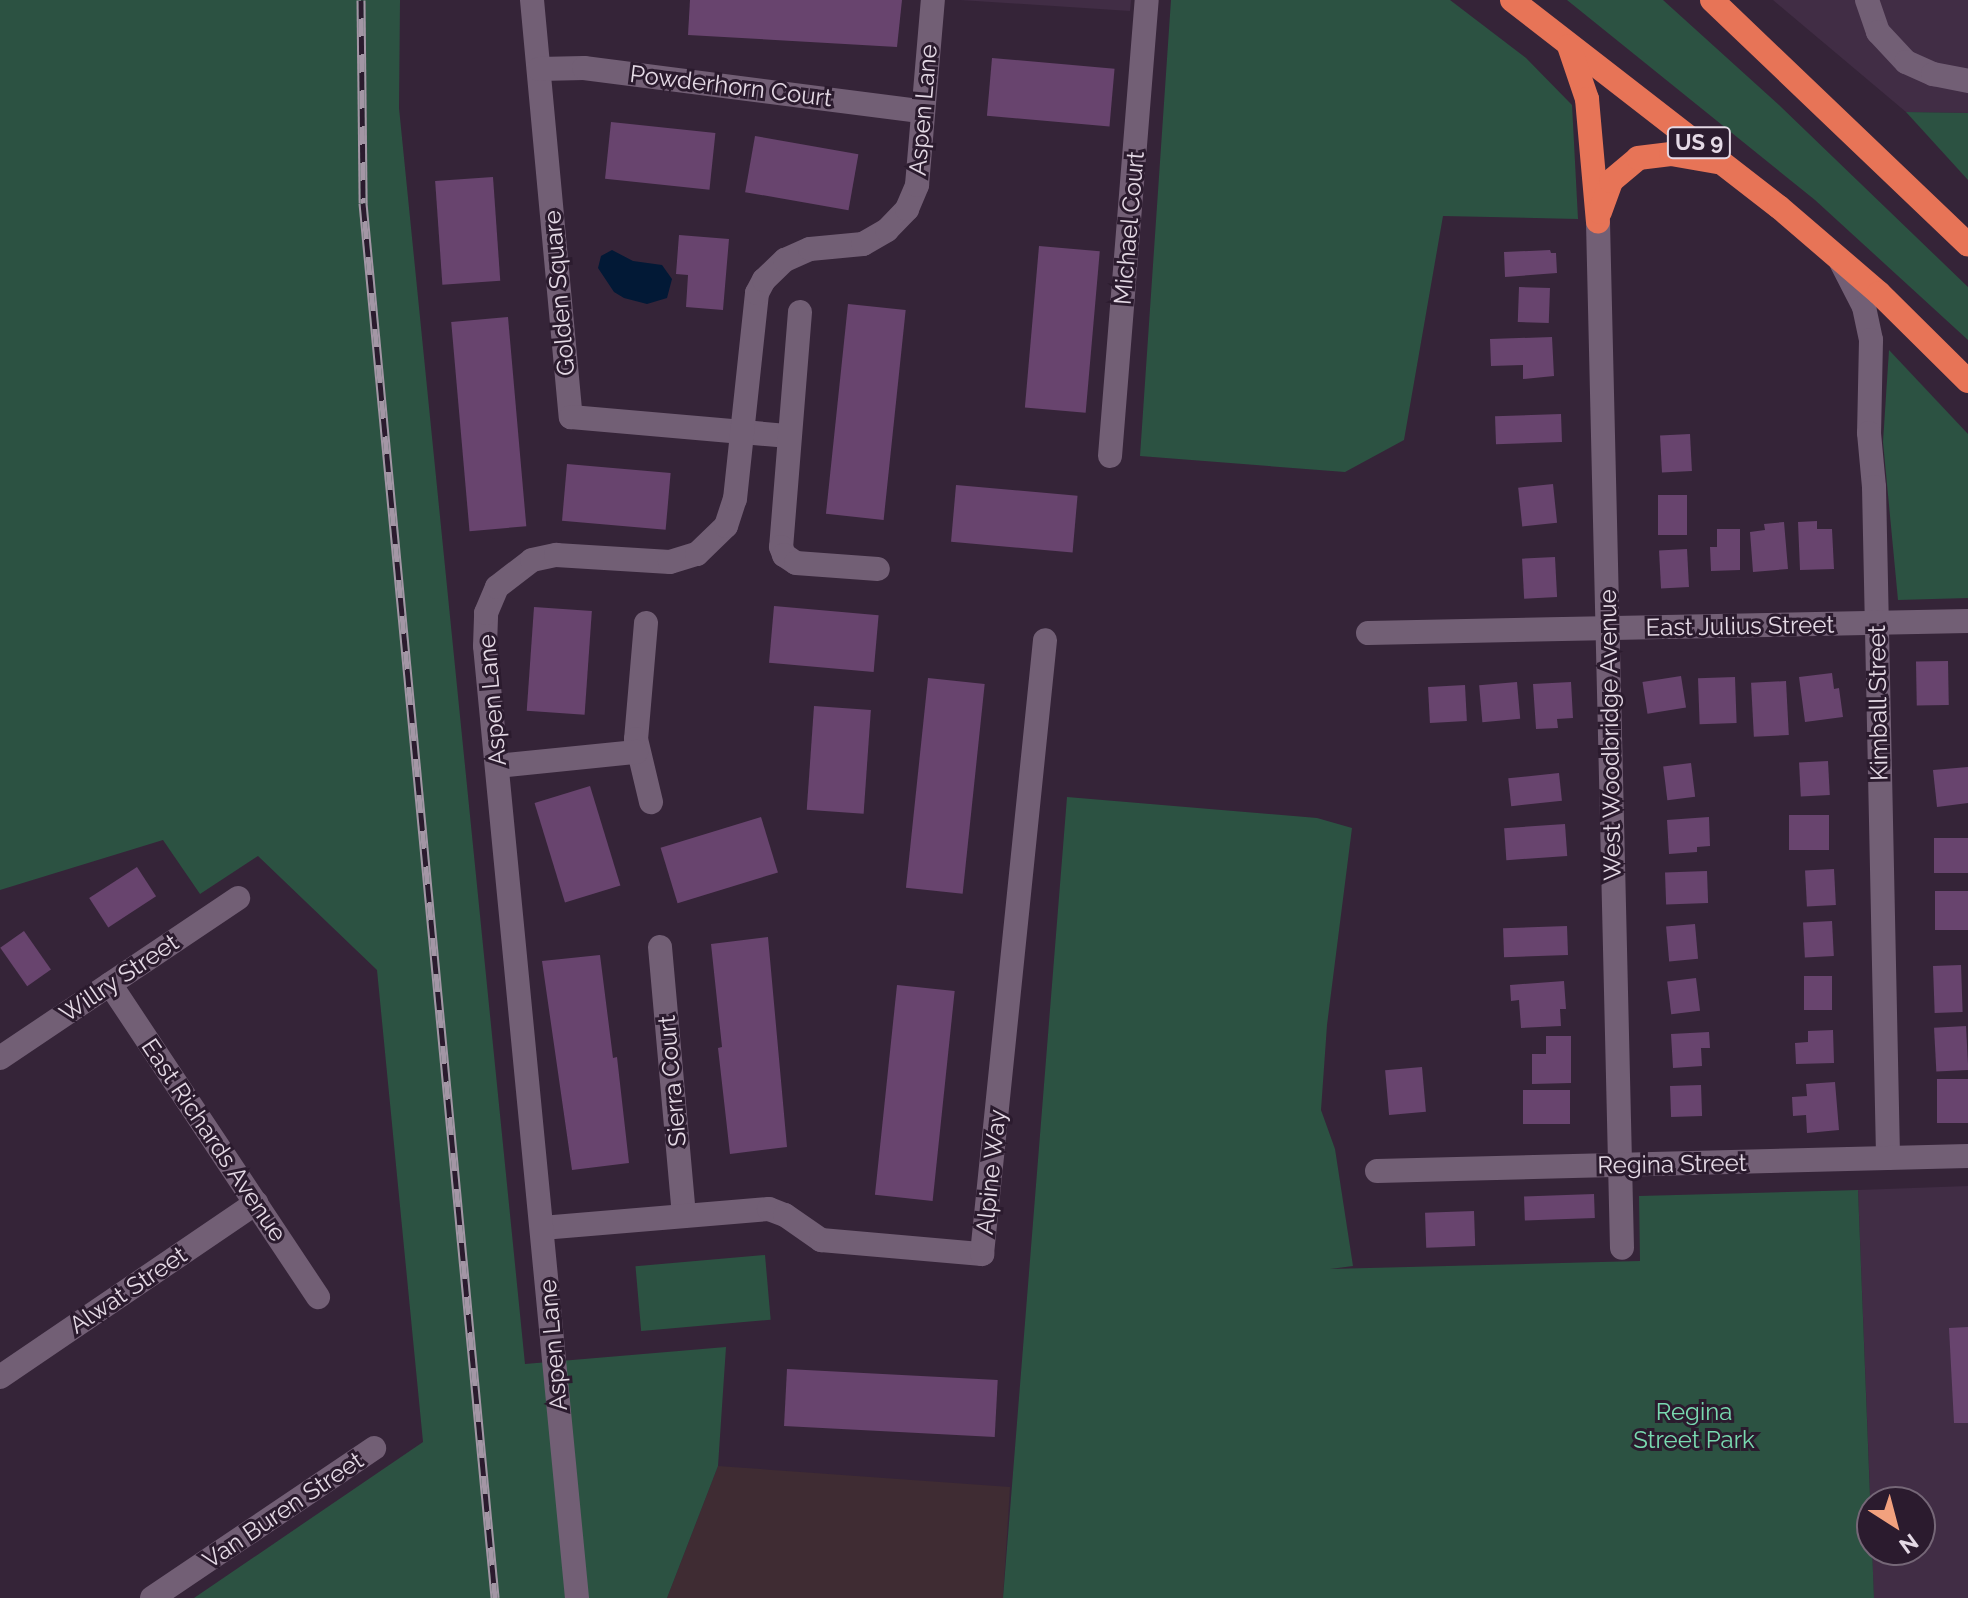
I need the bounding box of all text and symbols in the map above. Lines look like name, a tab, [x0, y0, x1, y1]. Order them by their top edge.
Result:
street label: Aspen Lane	[903, 43, 943, 177]
street label: Powderhorn Court	[628, 59, 834, 113]
road number: US 9	[1665, 125, 1733, 161]
street label: Michael Court	[1108, 150, 1150, 306]
street label: Golden Square	[537, 209, 581, 377]
street label: West Woodbridge Avenue	[1593, 588, 1627, 882]
street label: East Julius Street	[1645, 610, 1835, 642]
street label: Kimball Street	[1862, 625, 1894, 781]
street label: Aspen Lane	[472, 633, 512, 767]
street label: Willry Street	[54, 928, 184, 1028]
street label: Sierra Court	[652, 1014, 692, 1148]
street label: East Richards Avenue	[135, 1033, 293, 1247]
street label: Alpine Way	[970, 1108, 1012, 1236]
street label: Regina Street	[1597, 1148, 1747, 1180]
street label: Alwat Street	[64, 1240, 192, 1340]
street label: Aspen Lane	[533, 1278, 573, 1412]
park label: Regina Street Park	[1633, 1398, 1755, 1454]
street label: Van Buren Street	[197, 1446, 369, 1574]
north arrow	[1856, 1486, 1936, 1566]
text: N	[1895, 1528, 1923, 1559]

